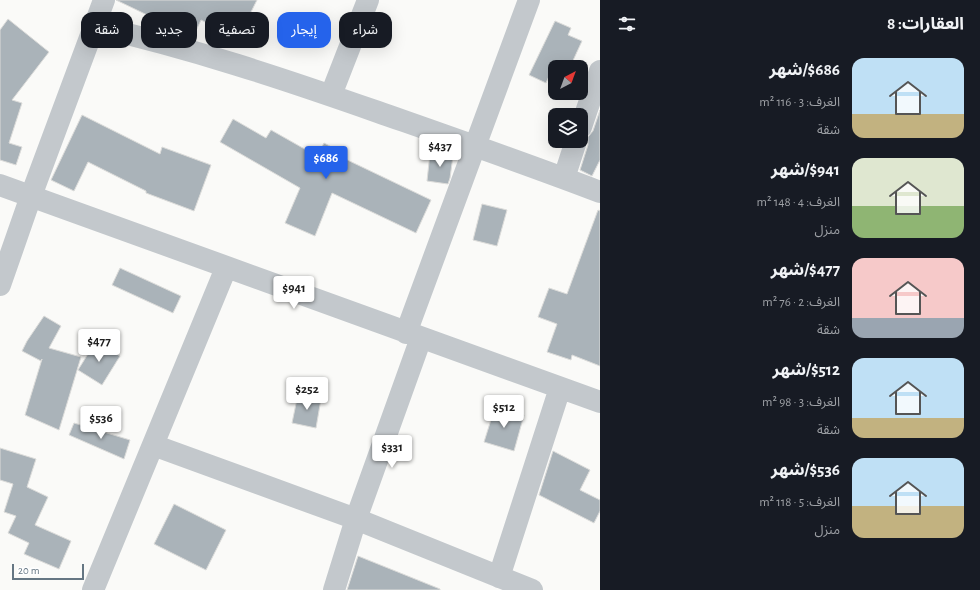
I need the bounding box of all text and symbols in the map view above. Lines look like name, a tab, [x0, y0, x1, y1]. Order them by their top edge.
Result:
chip: شقة	[81, 12, 133, 48]
chip: جديد	[141, 12, 197, 48]
chip: تصفية	[205, 12, 269, 48]
chip: إيجار	[277, 12, 331, 48]
chip: شراء	[339, 12, 392, 48]
icon: filters	[616, 13, 638, 35]
text: العقارات: 8	[887, 15, 964, 32]
north arrow	[548, 60, 588, 100]
map controls	[548, 60, 588, 148]
text: $686/شهر	[769, 61, 840, 78]
icon: home	[884, 74, 932, 122]
text: الغرف: 3 · 116 m²	[759, 96, 840, 109]
button: layers	[548, 108, 588, 148]
text: شقة	[817, 124, 840, 137]
pin: $437	[416, 134, 464, 168]
text: $437	[428, 140, 452, 153]
pin: $686	[302, 146, 350, 180]
text: $686	[314, 152, 338, 165]
text: $941/شهر	[771, 161, 840, 178]
icon: home	[884, 174, 932, 222]
text: الغرف: 4 · 148 m²	[757, 196, 840, 209]
text: منزل	[815, 224, 840, 237]
text: $477/شهر	[771, 261, 840, 278]
icon: home	[884, 274, 932, 322]
pin: $941	[270, 276, 318, 310]
text: $941	[282, 282, 306, 295]
text: الغرف: 2 · 76 m²	[762, 296, 840, 309]
text: شقة	[817, 324, 840, 337]
pin: $477	[75, 329, 123, 363]
text: $477	[87, 335, 111, 348]
text: $512/شهر	[773, 361, 840, 378]
icon: home	[884, 374, 932, 422]
pin: $252	[283, 377, 331, 411]
text: $252	[295, 383, 319, 396]
pin: $512	[480, 395, 528, 429]
text: الغرف: 3 · 98 m²	[762, 396, 840, 409]
text: $512	[493, 401, 515, 414]
pin: $536	[77, 406, 125, 440]
text: $536	[89, 412, 113, 425]
text: شقة	[817, 424, 840, 437]
pin: $331	[368, 435, 416, 469]
text: $331	[381, 441, 403, 454]
text: $536/شهر	[771, 461, 840, 478]
icon: home	[884, 474, 932, 522]
text: الغرف: 5 · 118 m²	[759, 496, 840, 509]
text: منزل	[815, 524, 840, 537]
scale bar	[12, 562, 84, 581]
text: 20 m	[18, 565, 39, 576]

